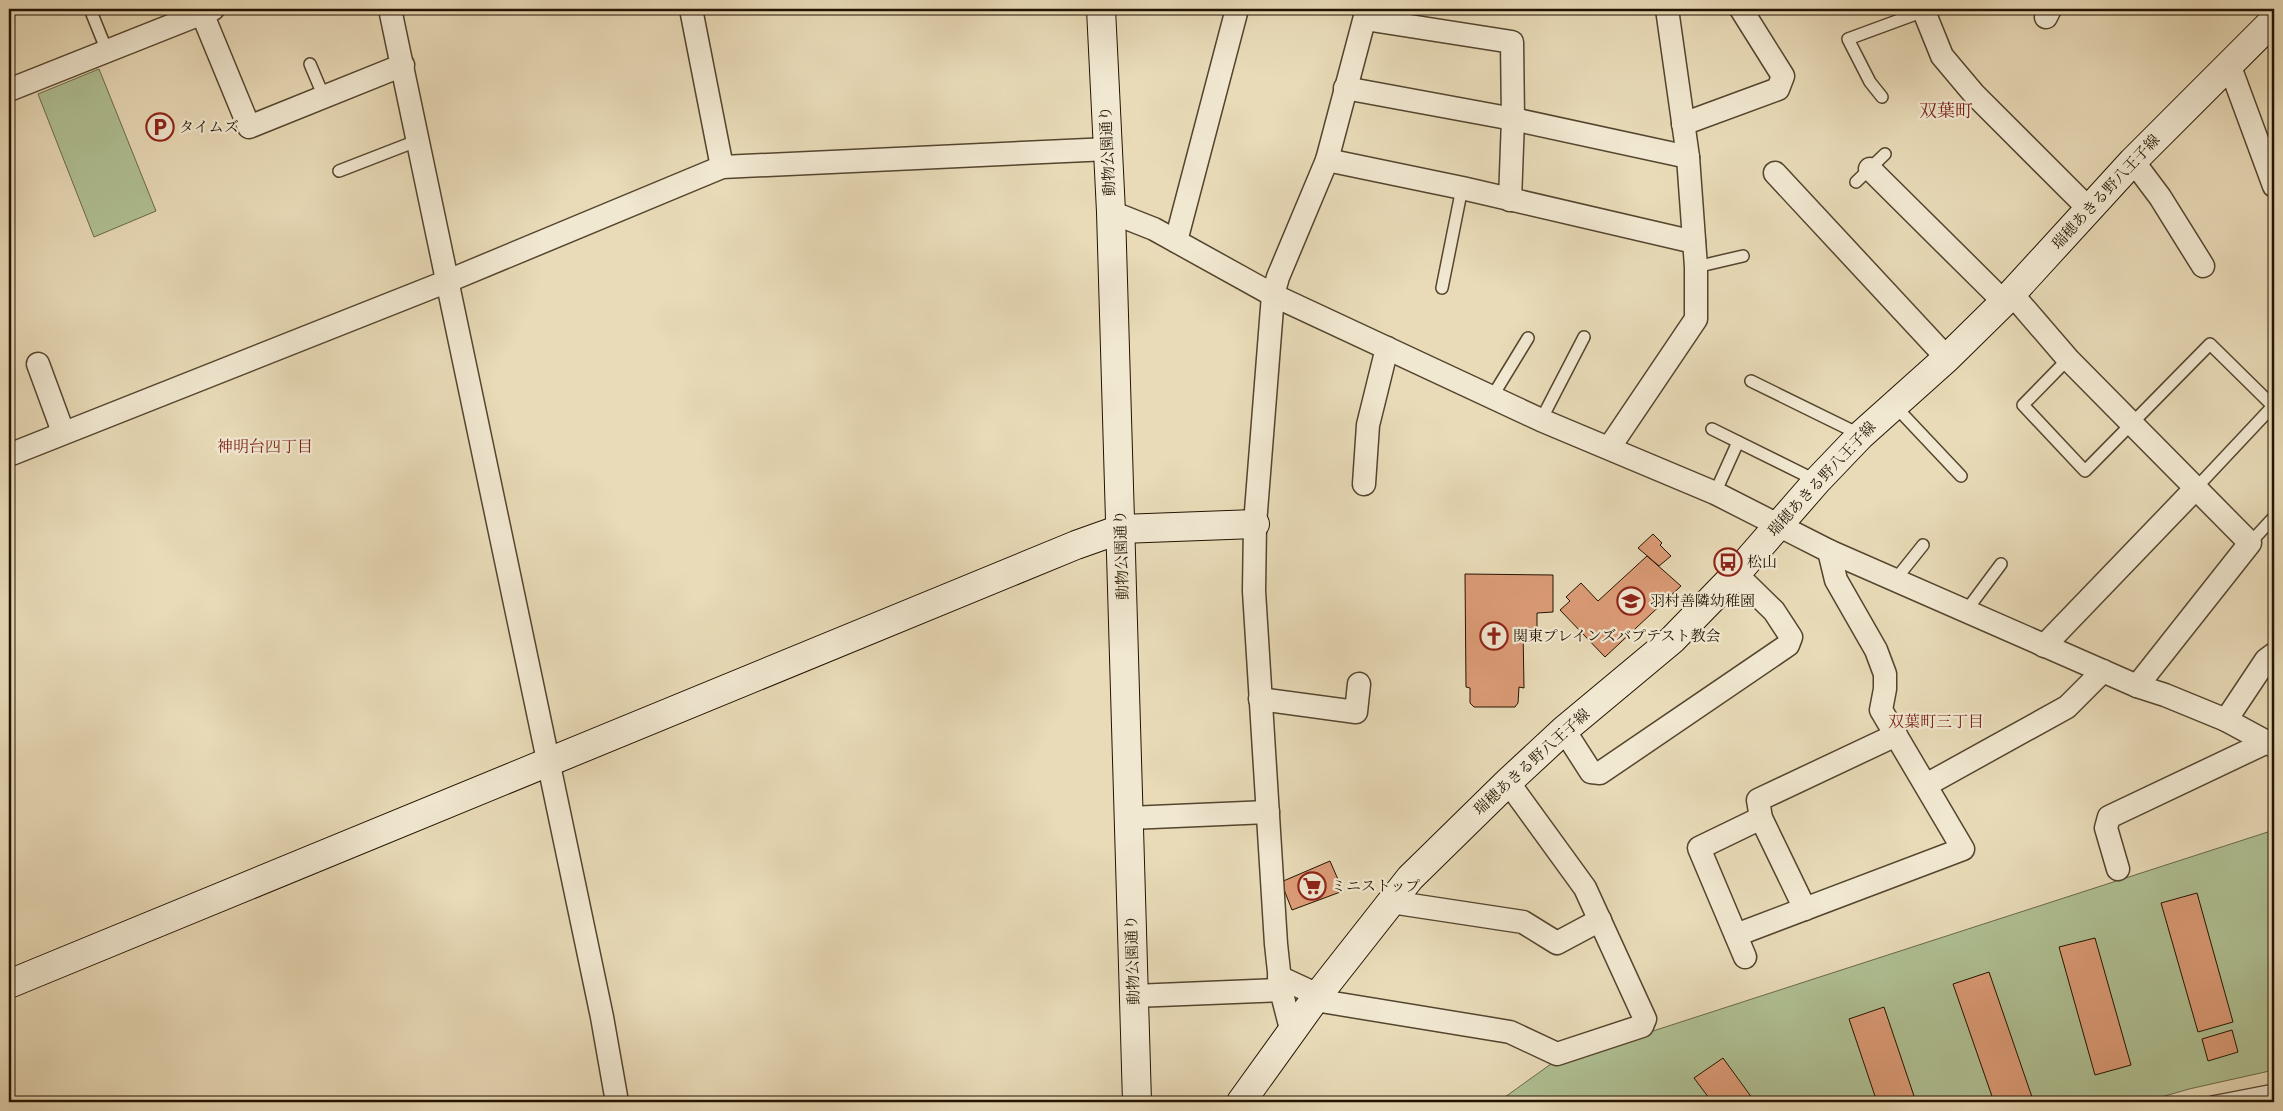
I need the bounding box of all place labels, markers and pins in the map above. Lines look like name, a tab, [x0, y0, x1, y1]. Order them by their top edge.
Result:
parking icon: タイムズ	[145, 112, 175, 142]
place label: タイムズ	[179, 118, 239, 137]
bus stop icon: 松山	[1713, 547, 1743, 577]
place label: 松山	[1747, 553, 1777, 572]
school or university icon: 羽村善隣幼稚園	[1616, 586, 1646, 616]
place label: 羽村善隣幼稚園	[1650, 592, 1755, 611]
church icon: 関東プレインズバプテスト教会	[1479, 621, 1509, 651]
place label: 関東プレインズバプテスト教会	[1513, 627, 1721, 646]
supermarket icon: ミニストップ	[1297, 871, 1327, 901]
place label: ミニストップ	[1331, 877, 1421, 896]

